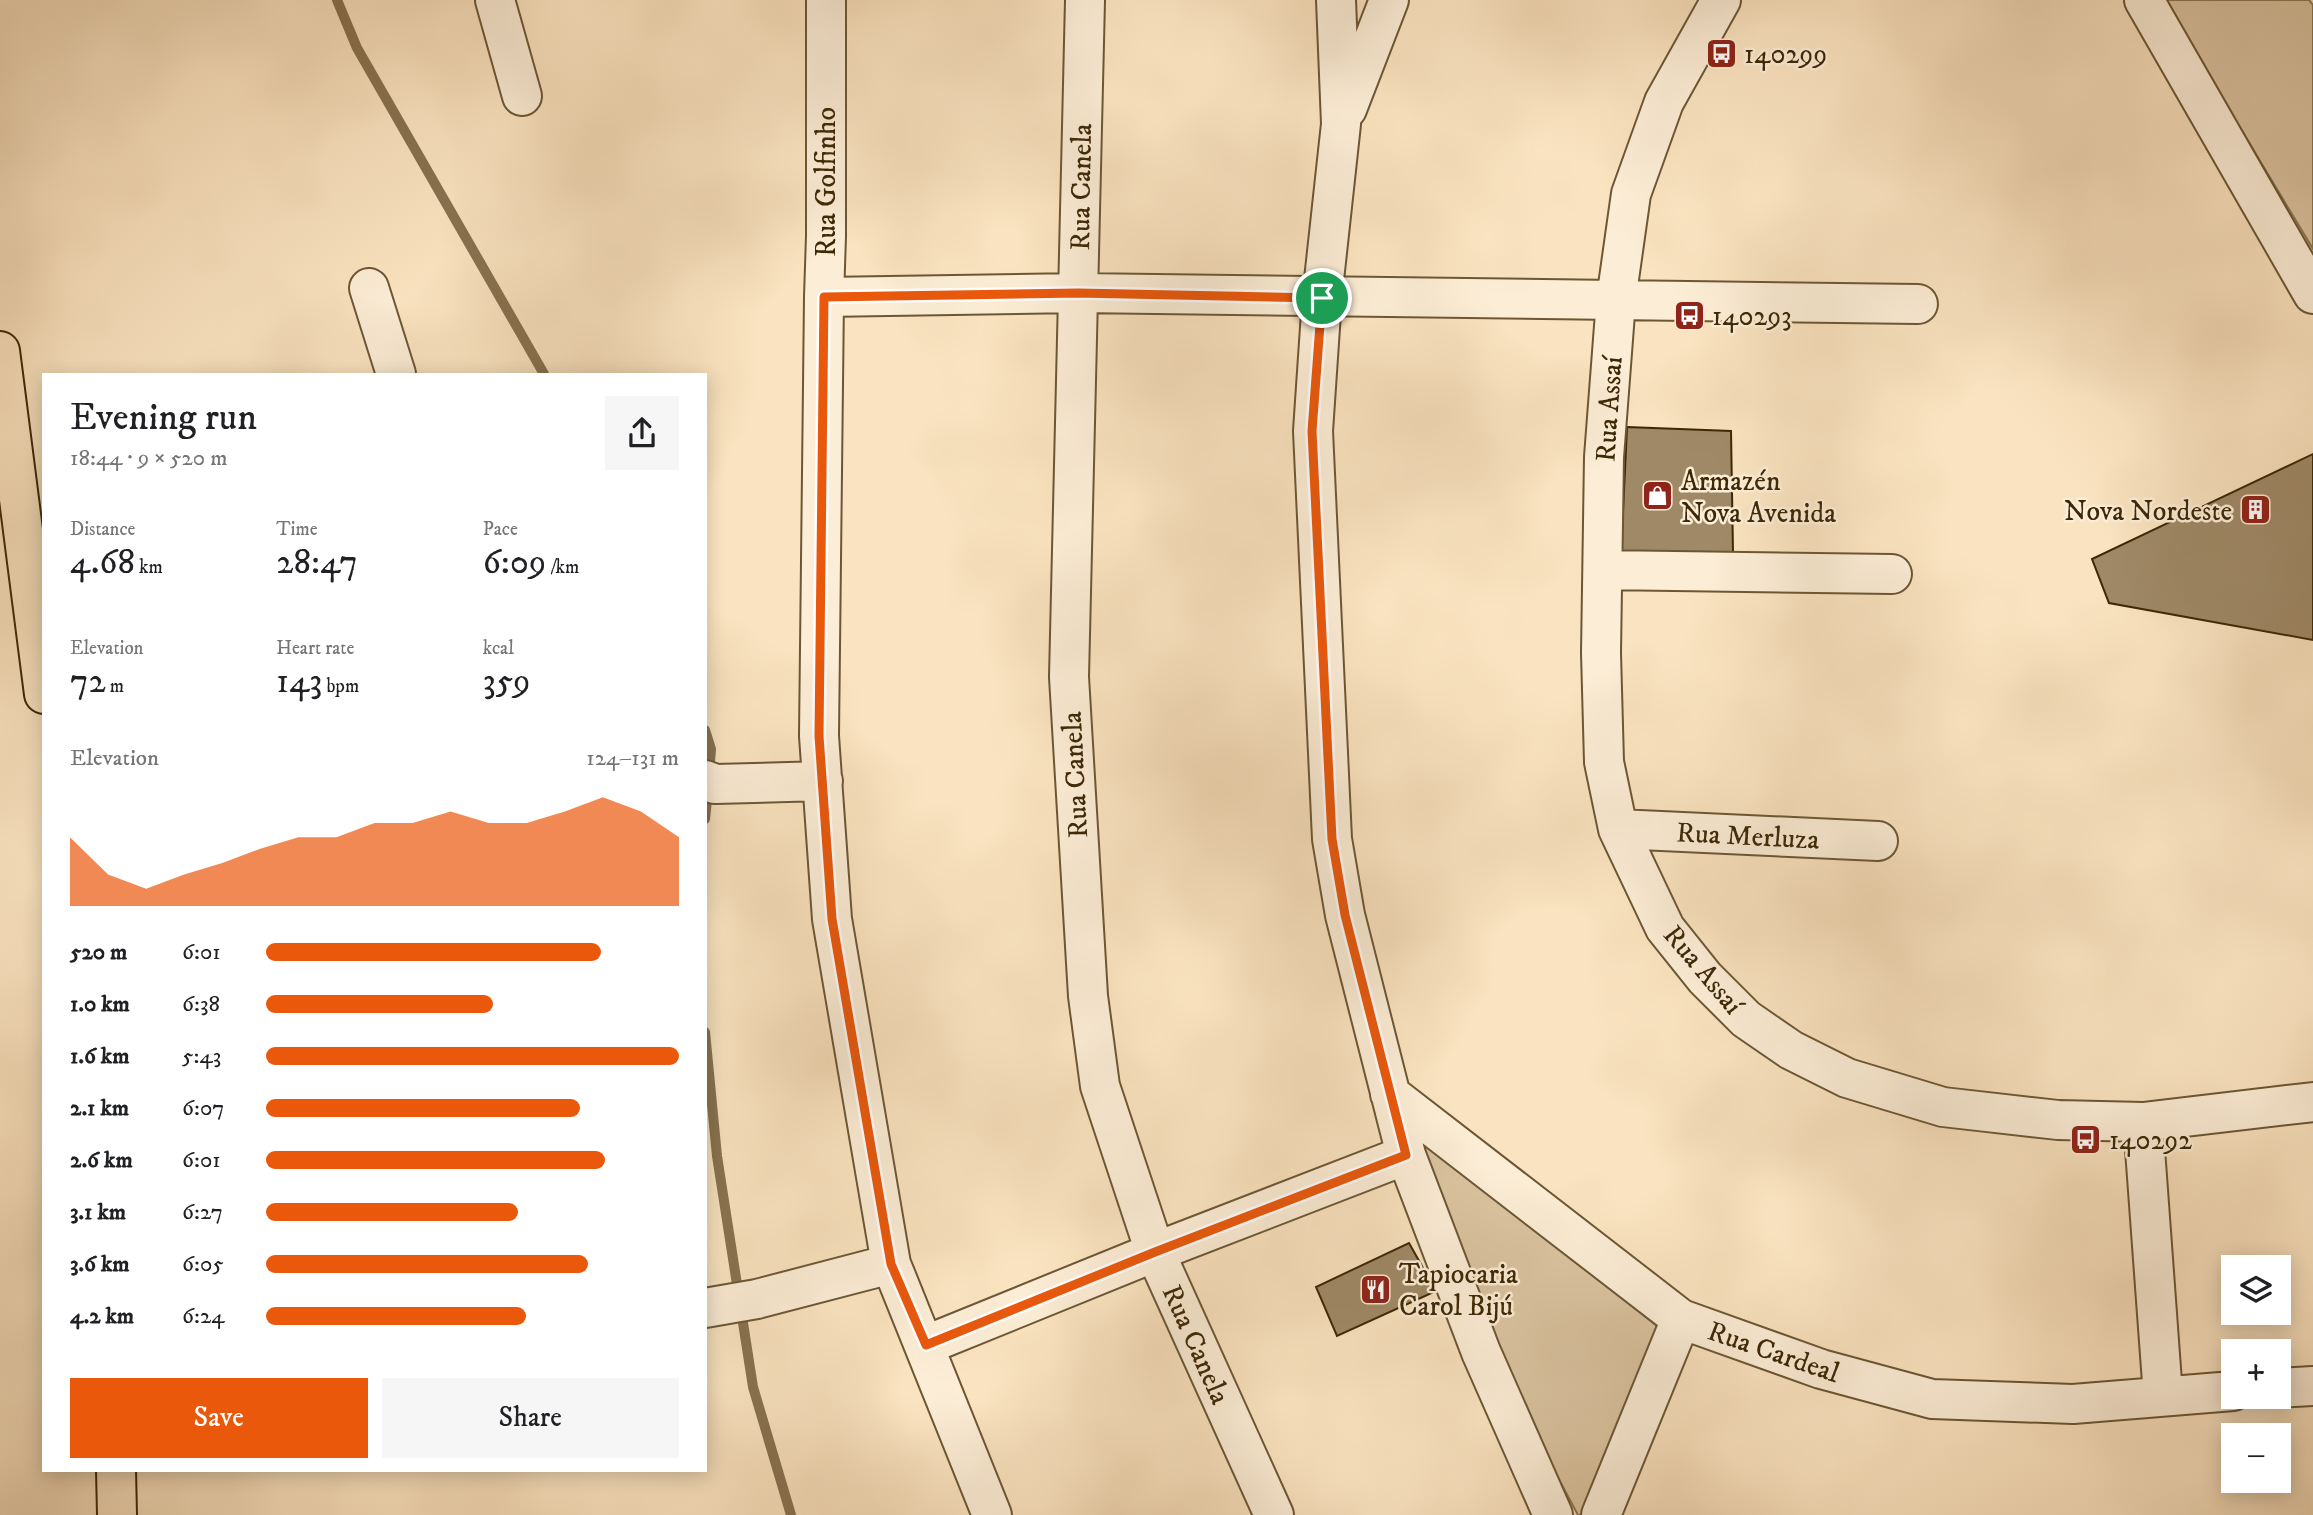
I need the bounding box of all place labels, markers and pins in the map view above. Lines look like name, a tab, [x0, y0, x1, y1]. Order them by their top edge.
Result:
bus stop icon: 140299	[1704, 36, 1738, 70]
place label: 140299	[1744, 37, 1827, 72]
pin	[1292, 268, 1352, 328]
bus stop icon: 140293	[1672, 298, 1706, 332]
place label: 140293	[1712, 299, 1792, 334]
place label: Armazén Nova Avenida	[1681, 464, 1836, 531]
shop icon: Armazén Nova Avenida	[1641, 479, 1675, 513]
building icon: Nova Nordeste	[2238, 493, 2272, 527]
place label: Nova Nordeste	[2064, 494, 2232, 529]
bus stop icon: 140292	[2069, 1122, 2103, 1156]
place label: 140292	[2109, 1123, 2192, 1158]
place label: Tapiocaria Carol Bijú	[1399, 1257, 1518, 1324]
restaurant icon: Tapiocaria Carol Bijú	[1359, 1272, 1393, 1306]

